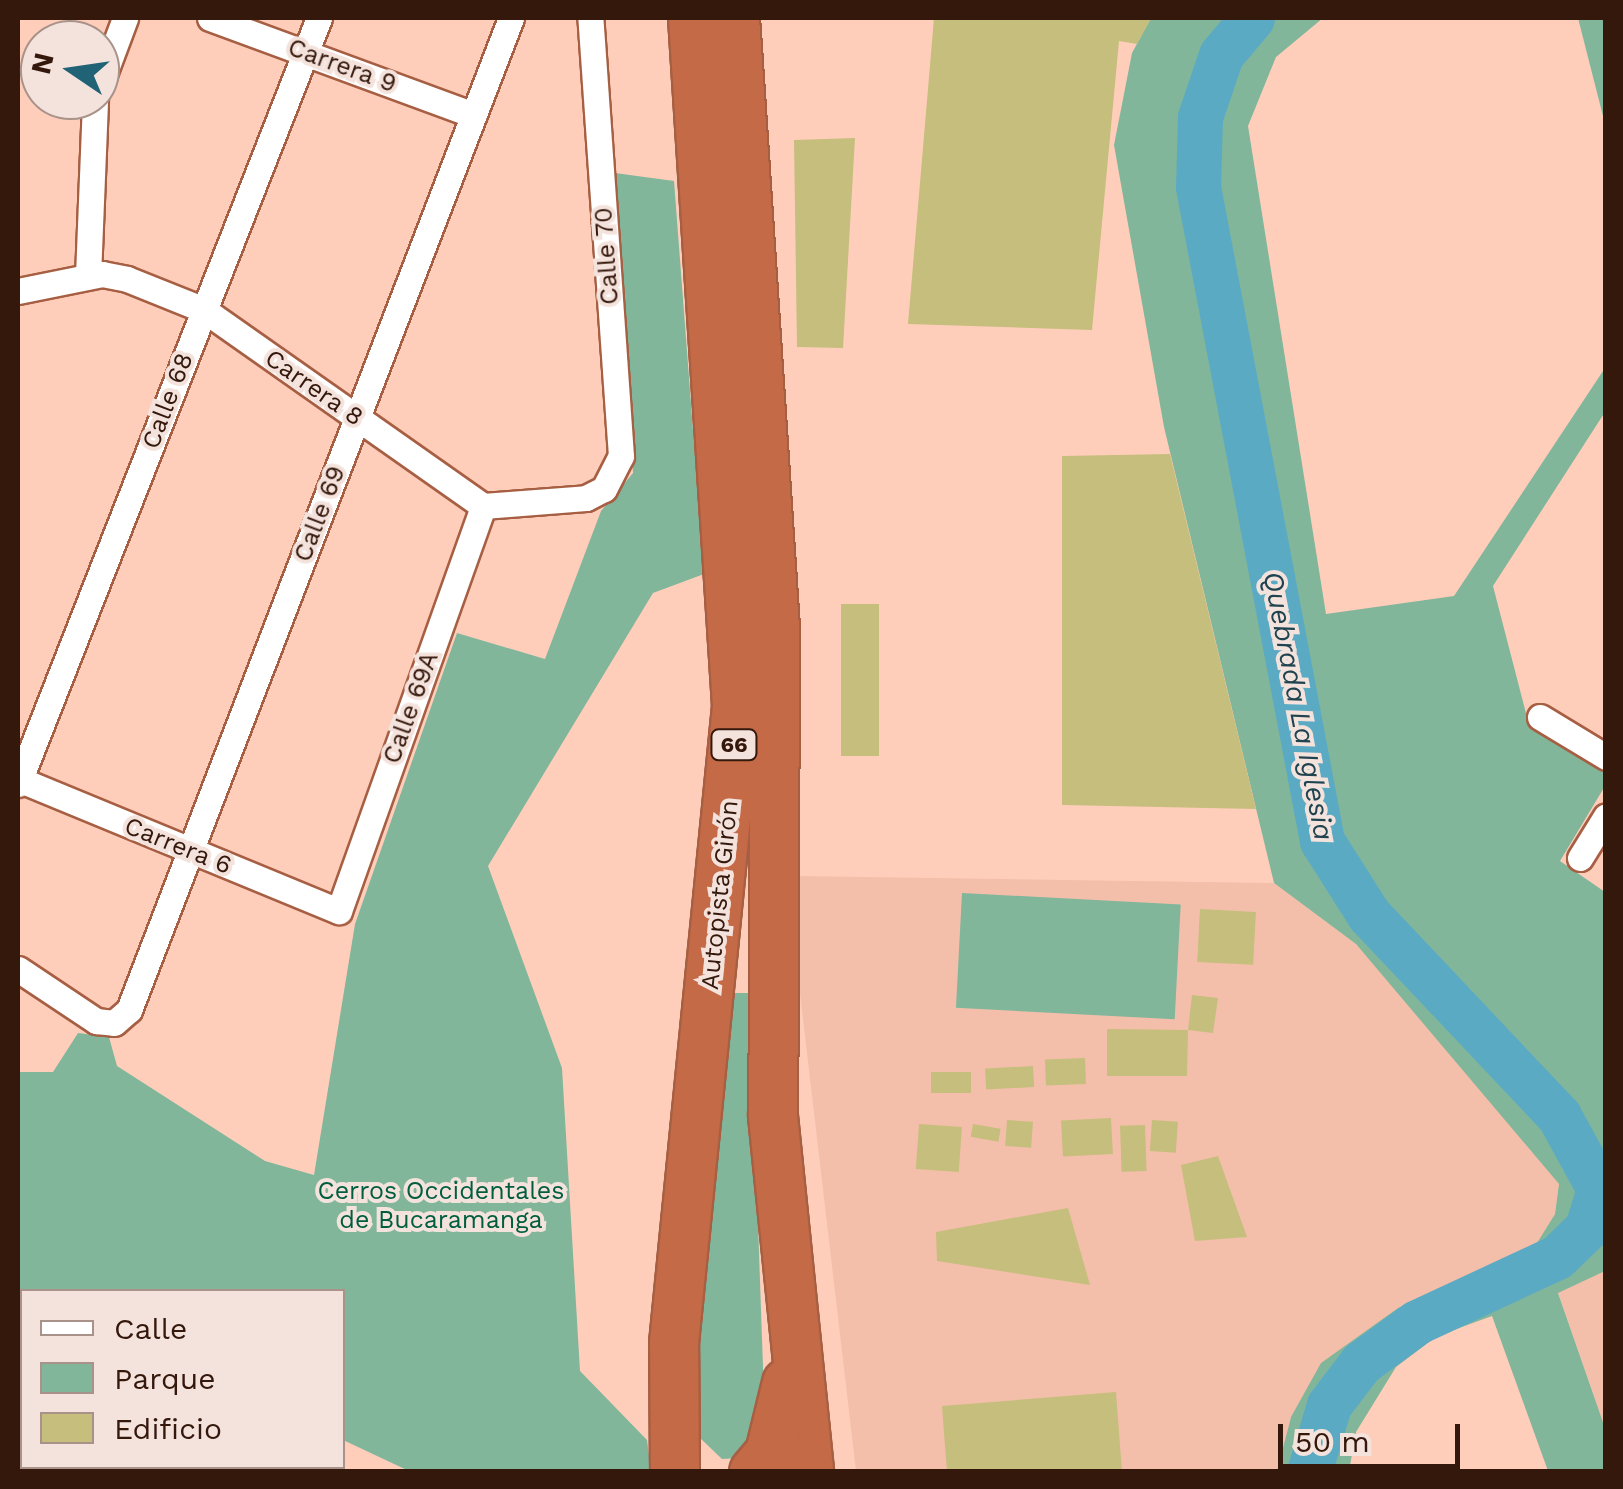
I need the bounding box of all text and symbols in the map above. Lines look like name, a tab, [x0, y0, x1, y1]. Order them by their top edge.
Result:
north arrow	[20, 20, 120, 120]
street label: Carrera 9	[283, 32, 401, 100]
text: N	[24, 50, 61, 77]
street label: Calle 70	[589, 206, 625, 306]
street label: Carrera 8	[259, 343, 369, 433]
street label: Calle 68	[136, 349, 200, 453]
street label: Calle 69	[288, 462, 352, 566]
water label: Quebrada La Iglesia	[1255, 569, 1341, 843]
street label: Calle 69A	[377, 648, 445, 768]
road number: 66	[709, 728, 759, 762]
street label: Autopista Girón	[695, 799, 745, 991]
street label: Carrera 6	[120, 811, 236, 881]
park label: Cerros Occidentales de Bucaramanga	[318, 1177, 564, 1236]
legend	[20, 1289, 345, 1469]
text: Calle	[114, 1311, 187, 1346]
text: Parque	[114, 1361, 216, 1396]
scale bar	[1283, 1404, 1466, 1466]
text: Edificio	[114, 1411, 222, 1446]
text: 50 m	[1295, 1424, 1370, 1459]

